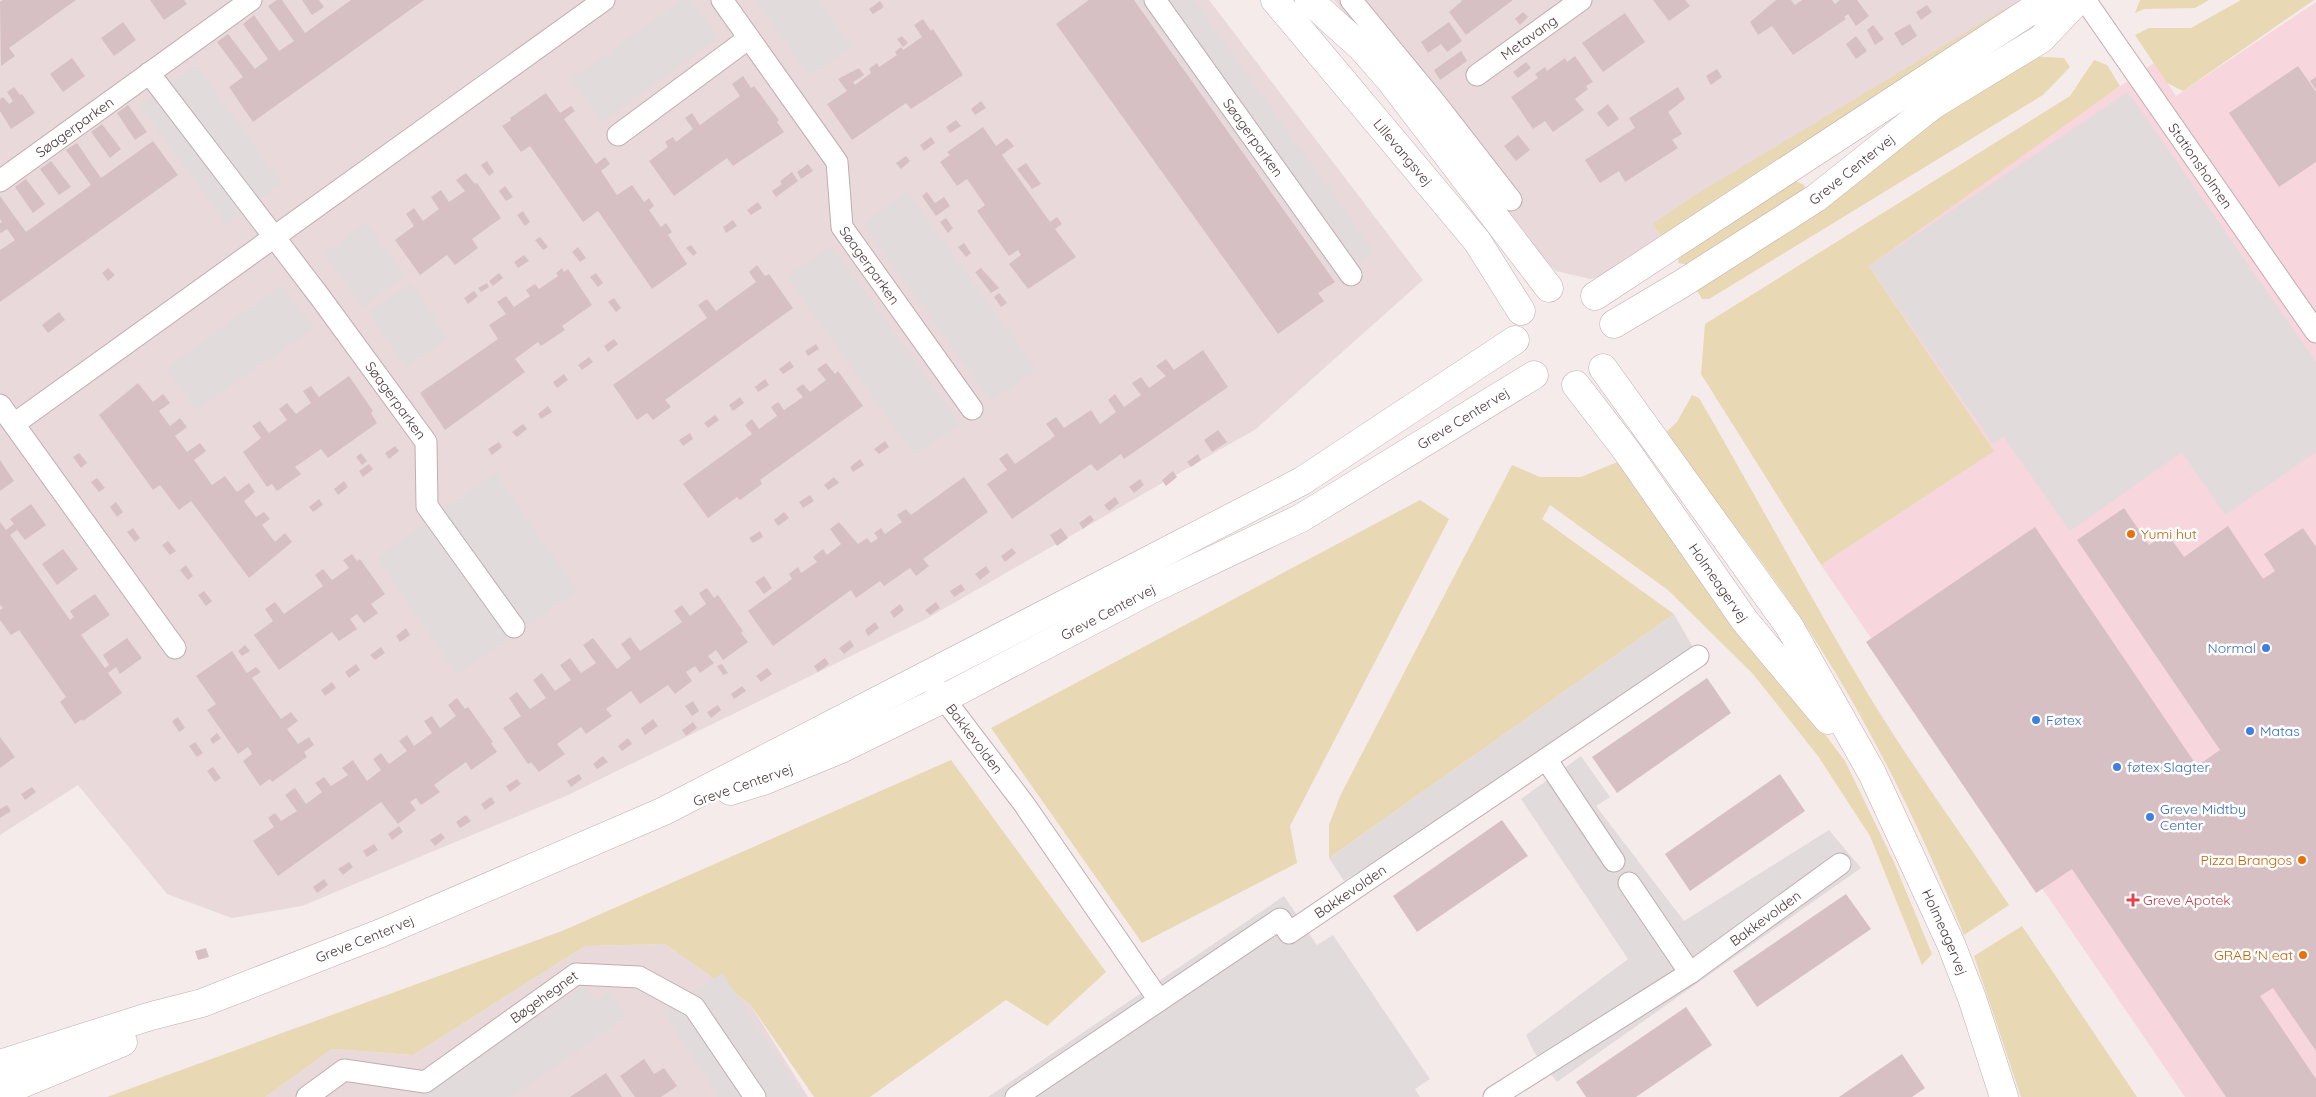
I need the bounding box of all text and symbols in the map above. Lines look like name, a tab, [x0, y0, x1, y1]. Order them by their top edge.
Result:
street label: Metavang	[1497, 11, 1561, 64]
street label: Søagerparken	[32, 93, 117, 161]
street label: Søagerparken	[1219, 95, 1287, 180]
street label: Lillevangsvej	[1369, 115, 1436, 190]
street label: Stationsholmen	[2164, 119, 2236, 212]
street label: Greve Centervej	[1806, 130, 1899, 209]
street label: Søagerparken	[835, 223, 904, 308]
street label: Søagerparken	[361, 358, 430, 443]
street label: Greve Centervej	[1414, 383, 1513, 453]
place label: Yumi hut	[2141, 525, 2197, 543]
marker: Yumi hut	[2125, 528, 2137, 540]
street label: Holmeagervej	[1685, 540, 1752, 626]
street label: Greve Centervej	[1058, 580, 1158, 644]
place label: Normal	[2207, 639, 2256, 657]
marker: Normal	[2260, 642, 2272, 654]
street label: Bakkevolden	[942, 700, 1007, 777]
place label: Føtex	[2046, 711, 2082, 729]
marker: Føtex	[2030, 714, 2042, 726]
place label: Matas	[2260, 722, 2300, 740]
marker: Matas	[2244, 725, 2256, 737]
place label: føtex Slagter	[2127, 758, 2210, 776]
street label: Greve Centervej	[691, 759, 795, 811]
marker: føtex Slagter	[2111, 761, 2123, 773]
place label: Greve Midtby Center	[2160, 800, 2246, 834]
marker: Greve Midtby Center	[2144, 811, 2156, 823]
place label: Pizza Brangos	[2201, 851, 2292, 869]
marker: Pizza Brangos	[2296, 854, 2308, 866]
street label: Bakkevolden	[1311, 861, 1390, 922]
street label: Bakkevolden	[1726, 886, 1804, 950]
street label: Holmeagervej	[1918, 886, 1971, 978]
place label: Greve Apotek	[2143, 891, 2231, 909]
marker: Greve Apotek	[2127, 894, 2139, 906]
street label: Greve Centervej	[313, 911, 417, 967]
place label: GRAB 'N eat	[2214, 946, 2293, 964]
marker: GRAB 'N eat	[2297, 949, 2309, 961]
street label: Bøgehegnet	[507, 966, 582, 1027]

